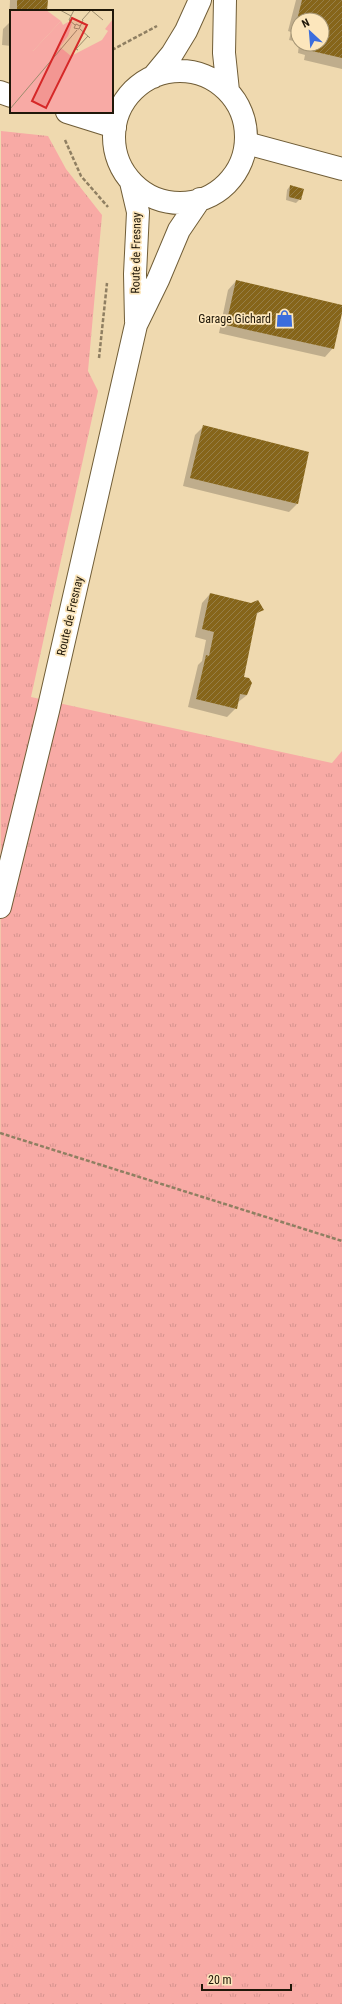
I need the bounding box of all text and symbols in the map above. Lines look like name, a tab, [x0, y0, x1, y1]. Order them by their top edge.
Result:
inset map	[10, 10, 113, 113]
north arrow	[290, 12, 330, 52]
text: N	[300, 16, 312, 31]
street label: Route de Fresnay	[128, 212, 144, 294]
shop icon: Garage Gichard	[274, 309, 294, 329]
place label: Garage Gichard	[198, 312, 271, 326]
street label: Route de Fresnay	[54, 575, 86, 657]
scale bar	[202, 1966, 291, 1992]
text: 20 m	[208, 1973, 232, 1987]

